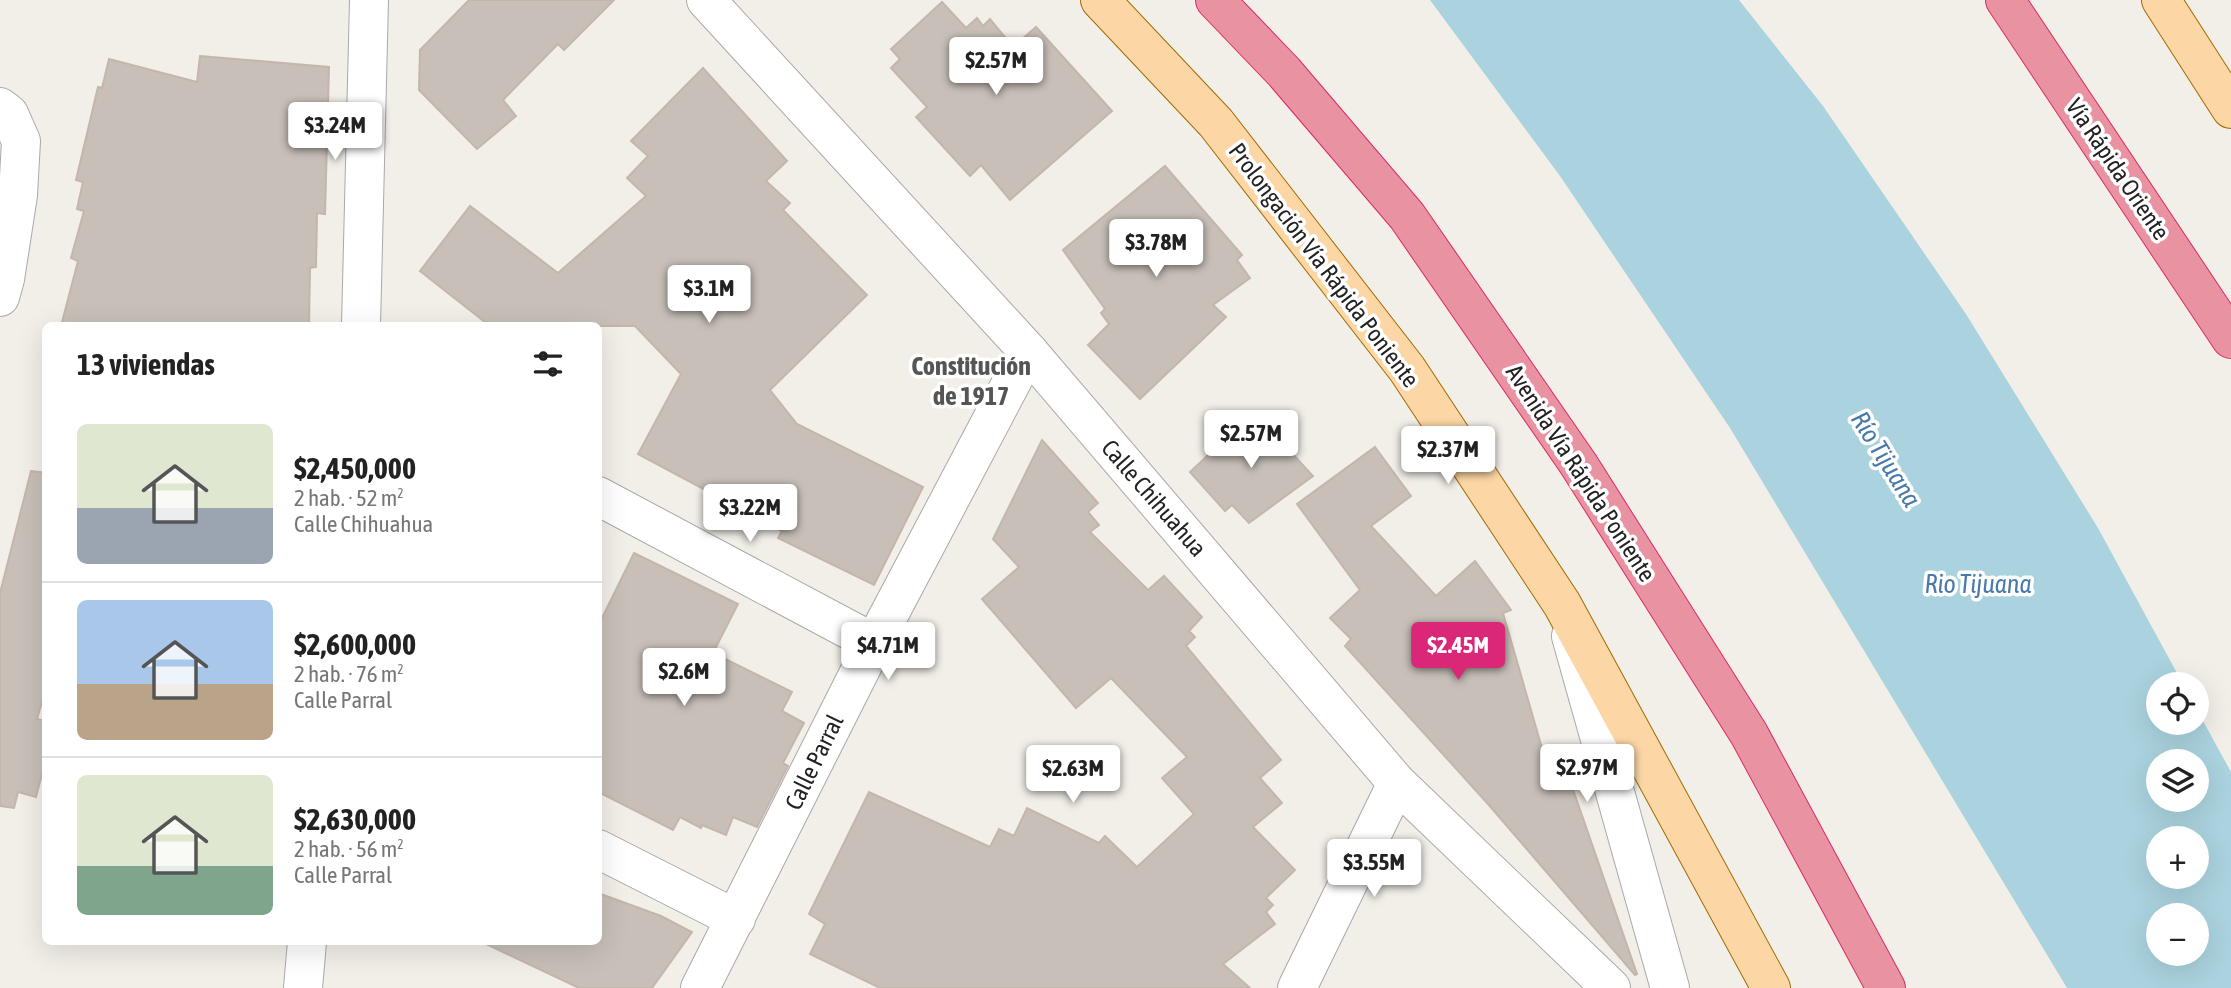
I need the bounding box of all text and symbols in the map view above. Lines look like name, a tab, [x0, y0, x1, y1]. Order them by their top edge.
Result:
pin: $2.57M	[939, 38, 1053, 97]
text: $2.57M	[965, 47, 1027, 73]
street label: Vía Rápida Oriente	[2061, 93, 2175, 245]
pin: $3.24M	[278, 102, 392, 162]
text: $3.24M	[304, 112, 366, 138]
street label: Prolongación Vía Rápida Poniente	[1223, 138, 1425, 392]
pin: $3.78M	[1099, 219, 1213, 279]
text: $3.78M	[1125, 229, 1187, 255]
pin: $3.1M	[660, 266, 758, 325]
text: $3.1M	[684, 275, 734, 301]
icon: filters	[529, 345, 567, 383]
text: 13 viviendas	[77, 347, 215, 381]
district label: Constitución de 1917	[911, 351, 1031, 411]
street label: Avenida Vía Rápida Poniente	[1501, 360, 1661, 586]
water label: Río Tijuana	[1845, 406, 1927, 512]
pin: $2.57M	[1194, 410, 1308, 470]
text: $2.57M	[1220, 420, 1282, 446]
pin: $2.37M	[1391, 426, 1505, 486]
street label: Calle Chihuahua	[1096, 434, 1212, 562]
text: $2.37M	[1417, 436, 1479, 462]
text: $2,450,000	[294, 451, 416, 485]
icon: home	[133, 452, 217, 536]
pin: $3.22M	[693, 484, 807, 544]
text: 2 hab. · 52 m²	[294, 485, 404, 511]
text: $3.22M	[719, 494, 781, 520]
text: Calle Chihuahua	[294, 511, 433, 537]
water label: Rio Tijuana	[1925, 569, 2031, 599]
pin: $4.71M	[831, 622, 945, 682]
pin: $2.45M	[1401, 622, 1515, 682]
text: $2,600,000	[294, 627, 416, 661]
icon: home	[133, 628, 217, 712]
text: $4.71M	[857, 632, 919, 658]
text: $2.45M	[1427, 632, 1489, 658]
pin: $2.6M	[635, 648, 733, 708]
text: $2.6M	[659, 658, 709, 684]
text: 2 hab. · 76 m²	[294, 661, 404, 687]
map controls	[2146, 672, 2209, 966]
button: locate	[2146, 672, 2209, 735]
text: Calle Parral	[294, 687, 392, 713]
street label: Calle Parral	[779, 710, 849, 814]
pin: $2.97M	[1530, 744, 1644, 804]
pin: $2.63M	[1016, 746, 1130, 805]
button: layers	[2146, 749, 2209, 812]
text: $2.97M	[1556, 754, 1618, 780]
text: $2.63M	[1042, 755, 1104, 781]
text: $2,630,000	[294, 802, 416, 836]
icon: home	[133, 803, 217, 887]
button: +	[2146, 826, 2209, 889]
text: 2 hab. · 56 m²	[294, 836, 404, 862]
pin: $3.55M	[1317, 839, 1431, 899]
text: $3.55M	[1343, 849, 1405, 875]
text: Calle Parral	[294, 862, 392, 888]
button: −	[2146, 903, 2209, 966]

